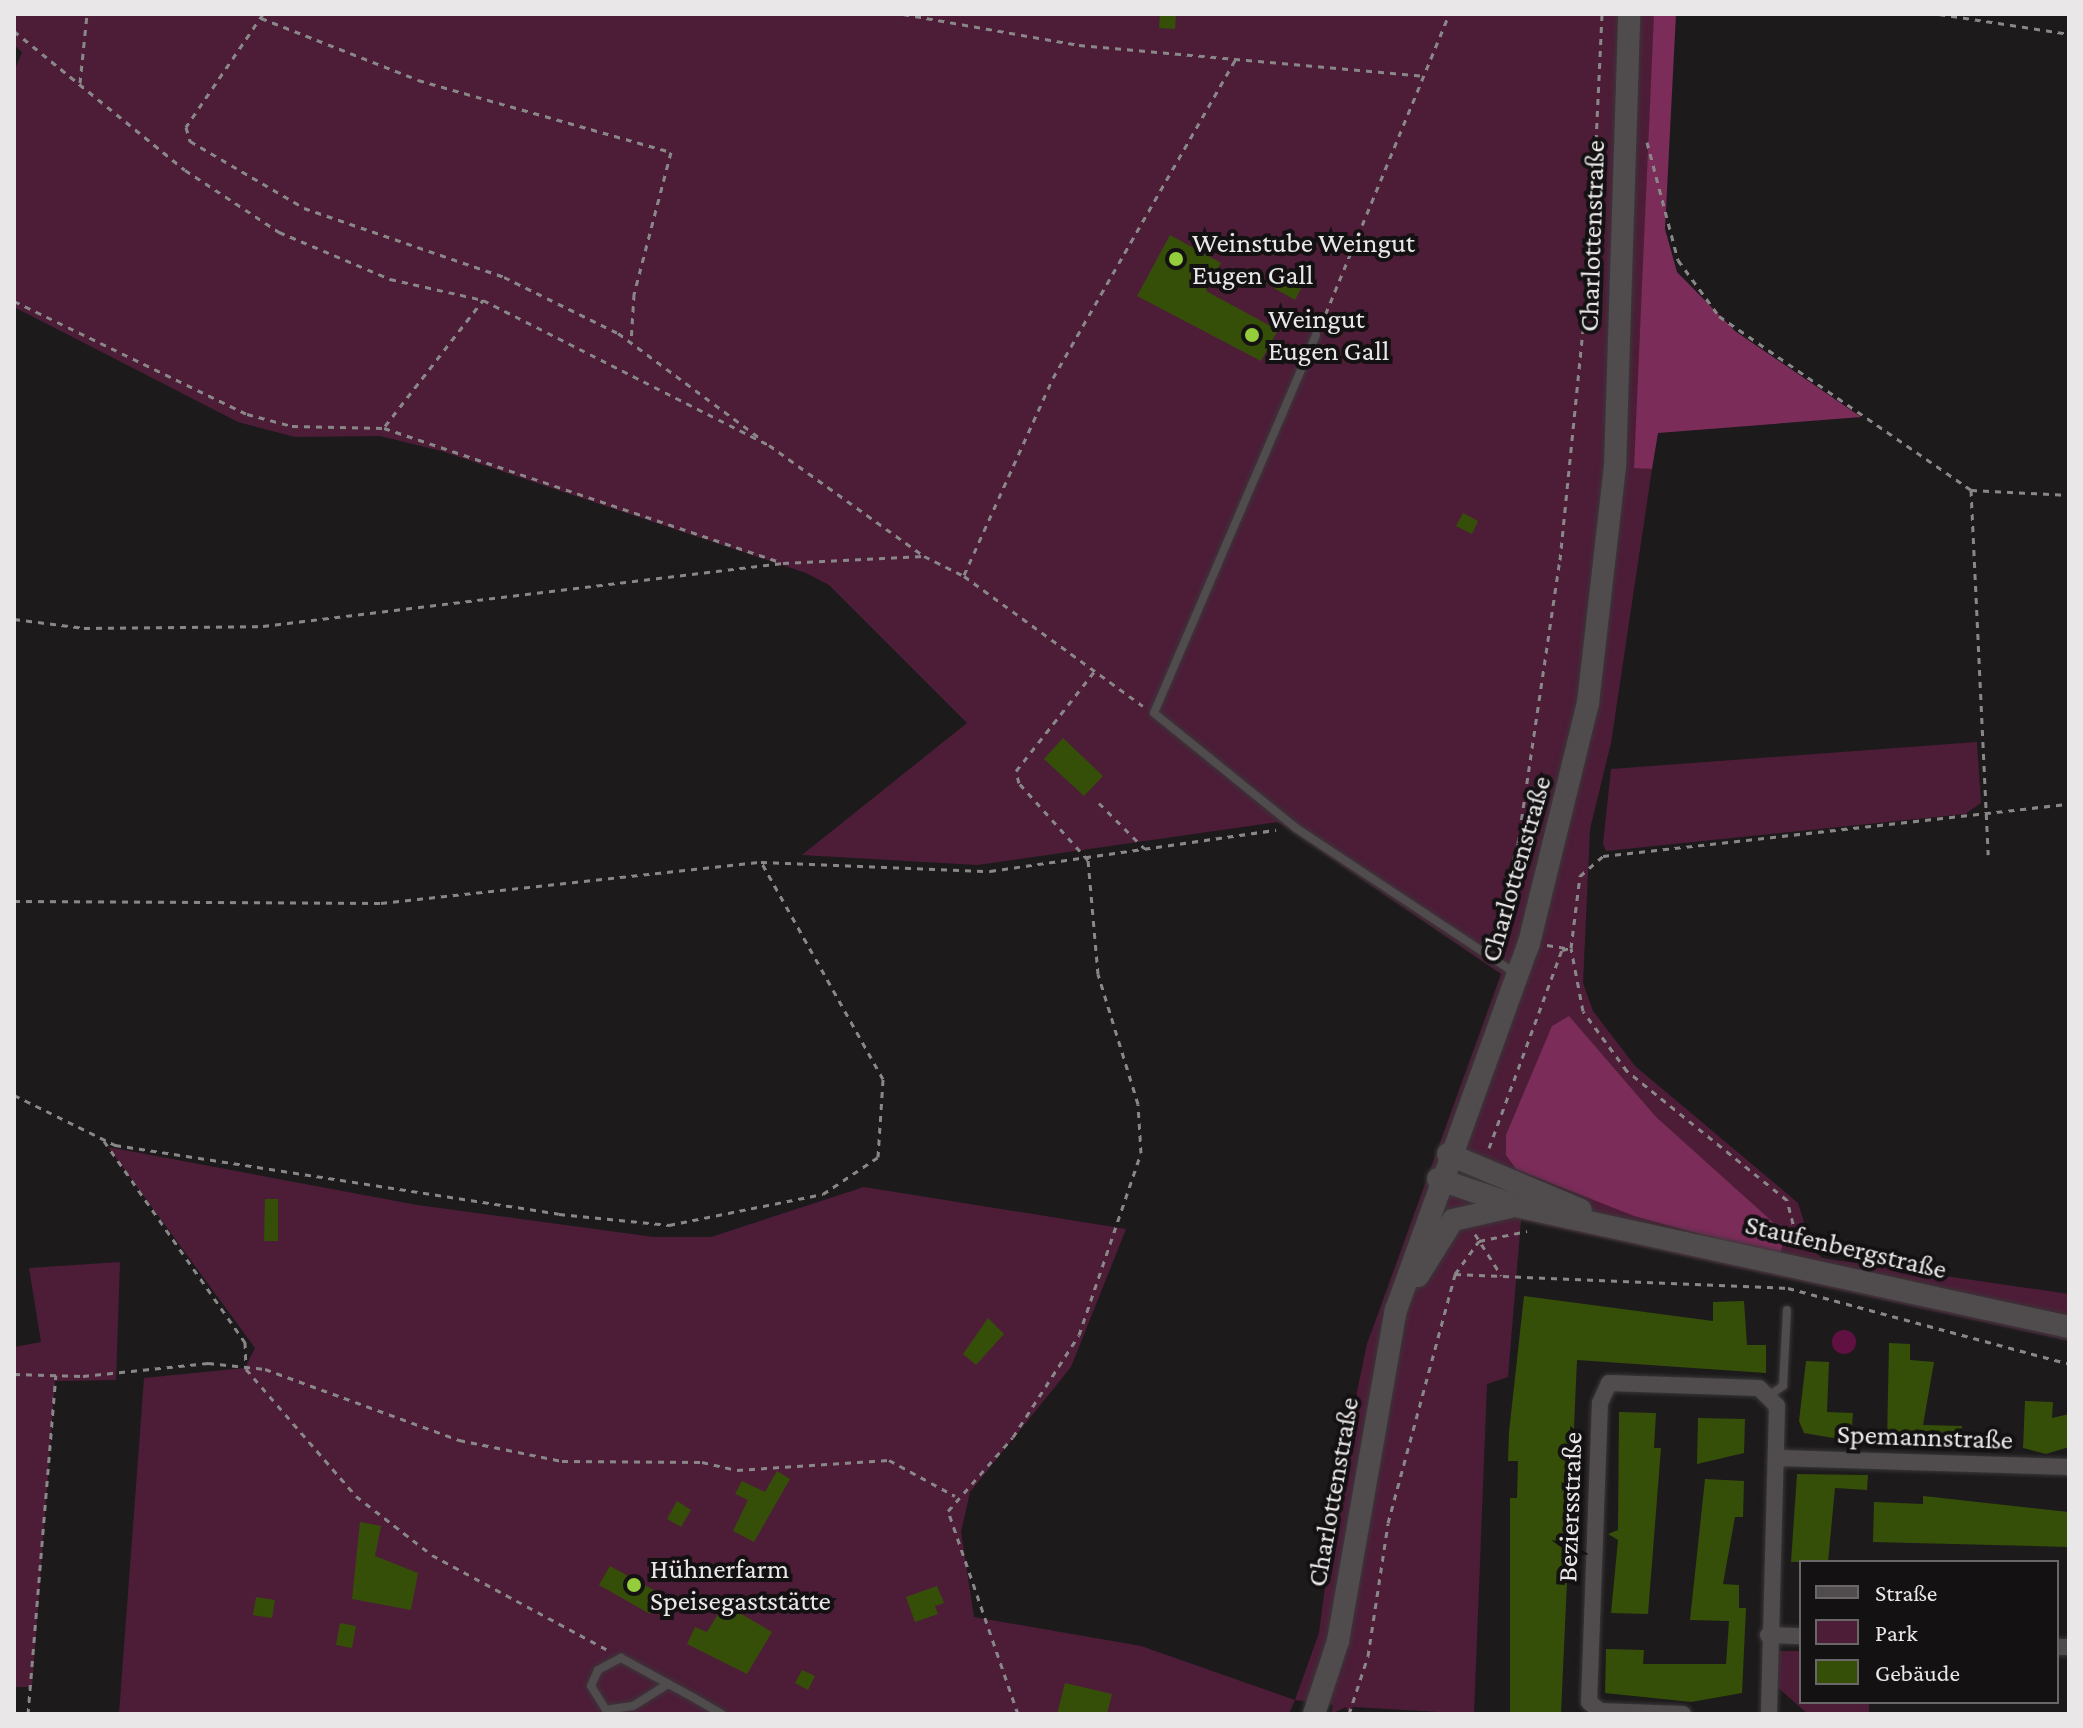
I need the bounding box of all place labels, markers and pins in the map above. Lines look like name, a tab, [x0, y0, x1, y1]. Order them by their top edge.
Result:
place label: Weinstube Weingut Eugen Gall	[1192, 226, 1415, 292]
marker: Weinstube Weingut Eugen Gall	[1167, 250, 1185, 268]
place label: Weingut Eugen Gall	[1268, 302, 1389, 368]
marker: Weingut Eugen Gall	[1243, 326, 1261, 344]
place label: Hühnerfarm Speisegaststätte	[650, 1552, 831, 1618]
marker: Hühnerfarm Speisegaststätte	[625, 1576, 643, 1594]

